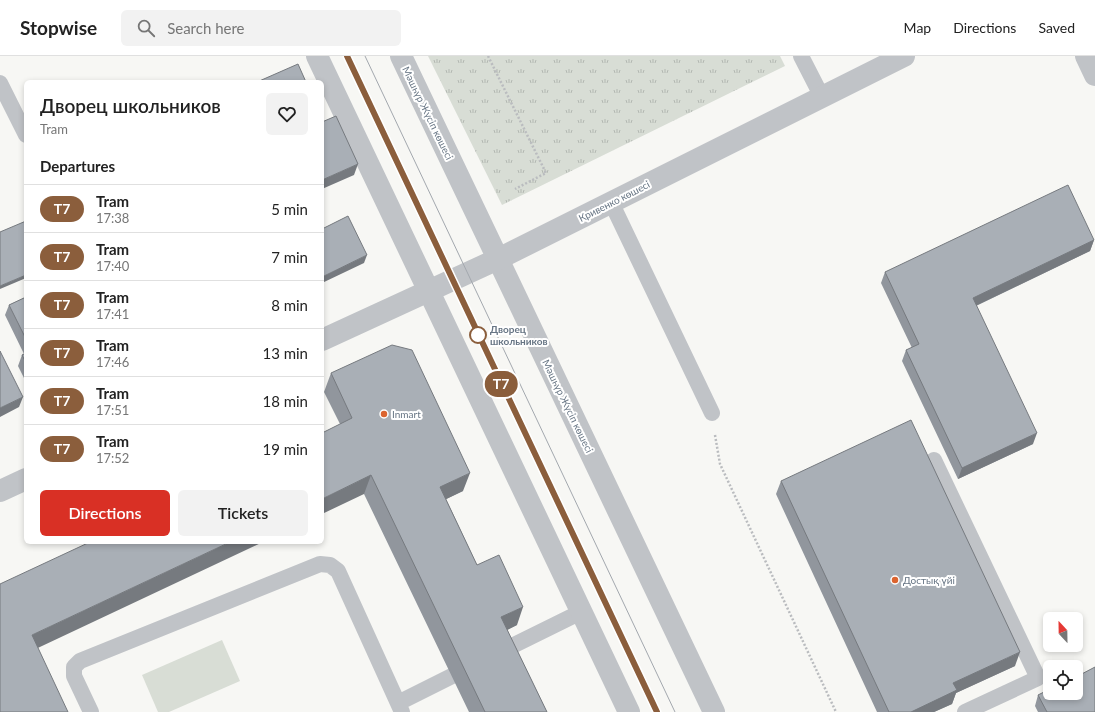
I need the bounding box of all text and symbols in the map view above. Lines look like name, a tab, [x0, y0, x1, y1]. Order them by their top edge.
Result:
search box	[121, 10, 401, 46]
text: Stopwise	[20, 16, 97, 39]
icon: search	[135, 17, 157, 39]
text: Search here	[167, 19, 245, 37]
text: Map	[904, 19, 931, 36]
text: Directions	[953, 19, 1016, 36]
text: Saved	[1038, 19, 1075, 36]
street label: Мәшһүр Жүсіп көшесі	[400, 64, 456, 162]
button: heart	[266, 93, 308, 135]
text: Дворец школьников	[40, 94, 221, 117]
text: Tram	[40, 121, 68, 137]
text: Departures	[40, 157, 115, 175]
street label: Кривенко көшесі	[576, 178, 652, 224]
text: Tram	[96, 192, 129, 210]
text: T7	[54, 200, 70, 217]
text: 5 min	[271, 200, 308, 218]
text: 17:38	[96, 210, 129, 226]
text: Tram	[96, 240, 129, 258]
text: T7	[54, 248, 70, 265]
text: 7 min	[271, 248, 308, 266]
text: 17:40	[96, 258, 129, 274]
text: Tram	[96, 288, 129, 306]
text: T7	[54, 296, 70, 313]
text: 8 min	[271, 296, 308, 314]
text: 17:41	[96, 306, 129, 322]
place label: Дворец школьников	[490, 323, 548, 347]
marker: Дворец школьников	[469, 326, 487, 344]
text: Tram	[96, 336, 129, 354]
text: T7	[54, 344, 70, 361]
text: 13 min	[262, 344, 308, 362]
text: 17:46	[96, 354, 129, 370]
street label: Мәшһүр Жүсіп көшесі	[540, 357, 596, 455]
line badge: T7	[483, 371, 519, 397]
text: T7	[493, 375, 509, 392]
text: Tram	[96, 384, 129, 402]
text: T7	[54, 392, 70, 409]
text: 18 min	[262, 392, 308, 410]
text: 17:51	[96, 402, 129, 418]
place label: Inmart	[392, 408, 421, 420]
marker: Inmart	[379, 409, 389, 419]
text: Tram	[96, 432, 129, 450]
text: T7	[54, 440, 70, 457]
text: 19 min	[262, 440, 308, 458]
text: 17:52	[96, 450, 129, 466]
button: Directions	[40, 490, 170, 536]
button: Tickets	[178, 490, 308, 536]
place label: Достық үйі	[903, 574, 955, 586]
marker: Достық үйі	[890, 575, 900, 585]
north arrow	[1043, 612, 1083, 652]
map controls	[1043, 612, 1083, 700]
button: locate	[1043, 660, 1083, 700]

